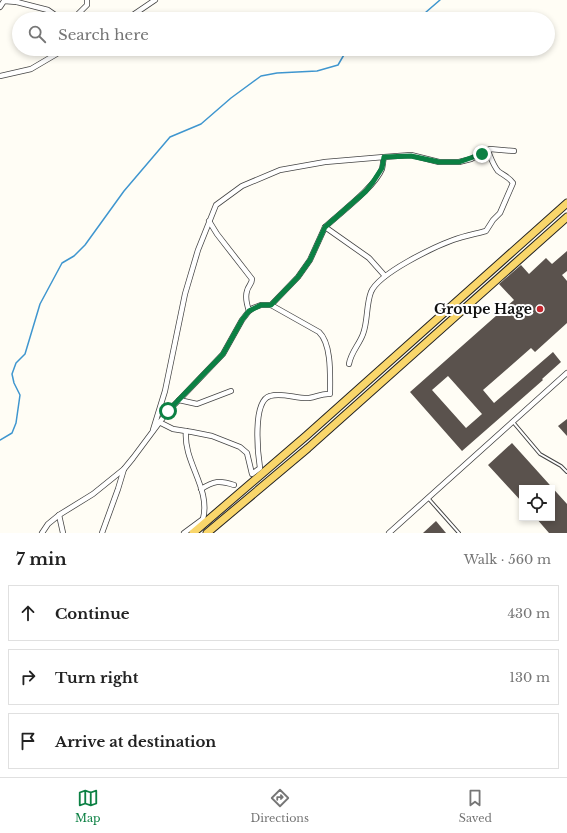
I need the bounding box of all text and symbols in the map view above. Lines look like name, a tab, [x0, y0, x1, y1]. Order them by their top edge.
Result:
search box	[12, 12, 555, 56]
icon: search	[26, 23, 48, 45]
text: Search here	[58, 25, 149, 44]
route end	[473, 145, 491, 163]
place label: Groupe Hage	[434, 300, 532, 318]
marker: Groupe Hage	[535, 304, 545, 314]
route start	[159, 402, 177, 420]
map controls	[519, 485, 555, 521]
button: locate	[519, 485, 555, 521]
text: 7 min	[16, 549, 67, 570]
text: Walk · 560 m	[464, 551, 551, 568]
icon: ahead	[17, 602, 39, 624]
text: Continue	[55, 604, 130, 623]
text: 430 m	[507, 605, 550, 622]
icon: right	[17, 666, 39, 688]
text: Turn right	[55, 668, 138, 687]
text: 130 m	[509, 669, 550, 686]
icon: arrive	[17, 730, 39, 752]
text: Arrive at destination	[55, 732, 216, 751]
tab: Map	[75, 787, 101, 825]
tab: Directions	[250, 787, 309, 825]
tab: Saved	[459, 787, 492, 825]

